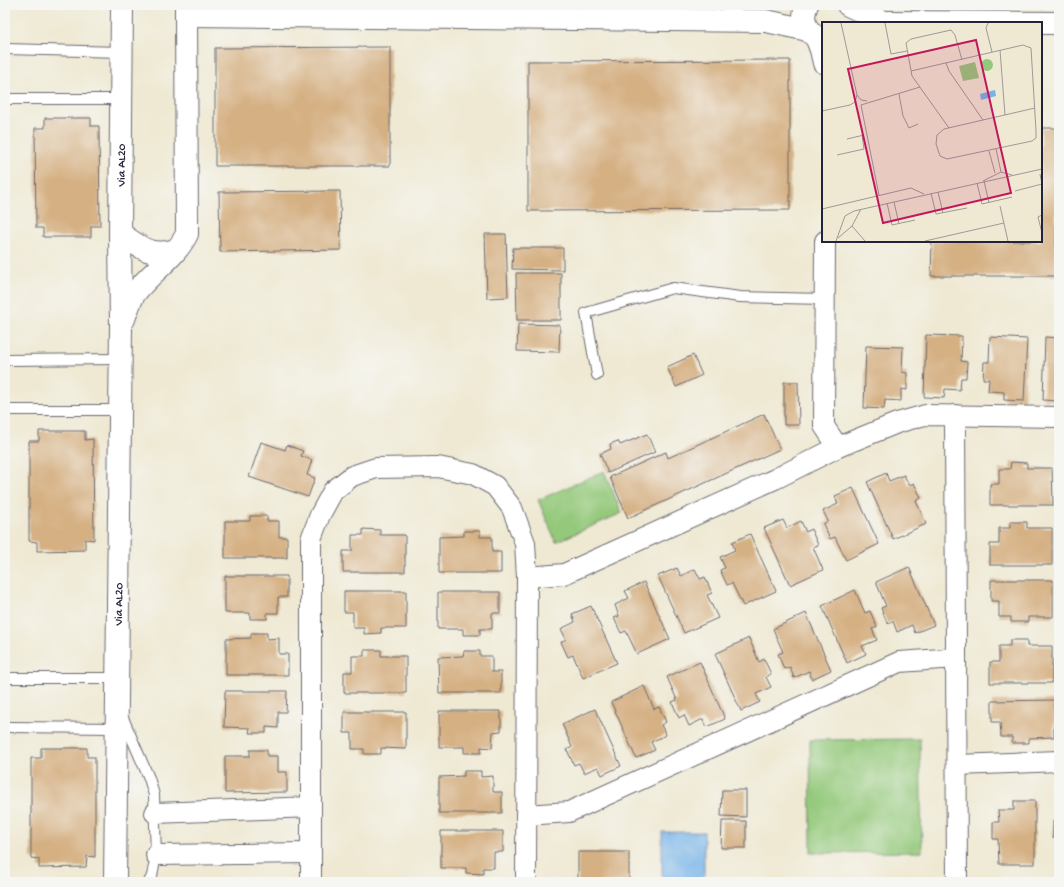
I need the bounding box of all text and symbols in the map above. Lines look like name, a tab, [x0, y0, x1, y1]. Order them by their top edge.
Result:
inset map	[822, 22, 1042, 242]
street label: Via AL20	[115, 143, 130, 188]
street label: Via AL20	[113, 582, 127, 627]

